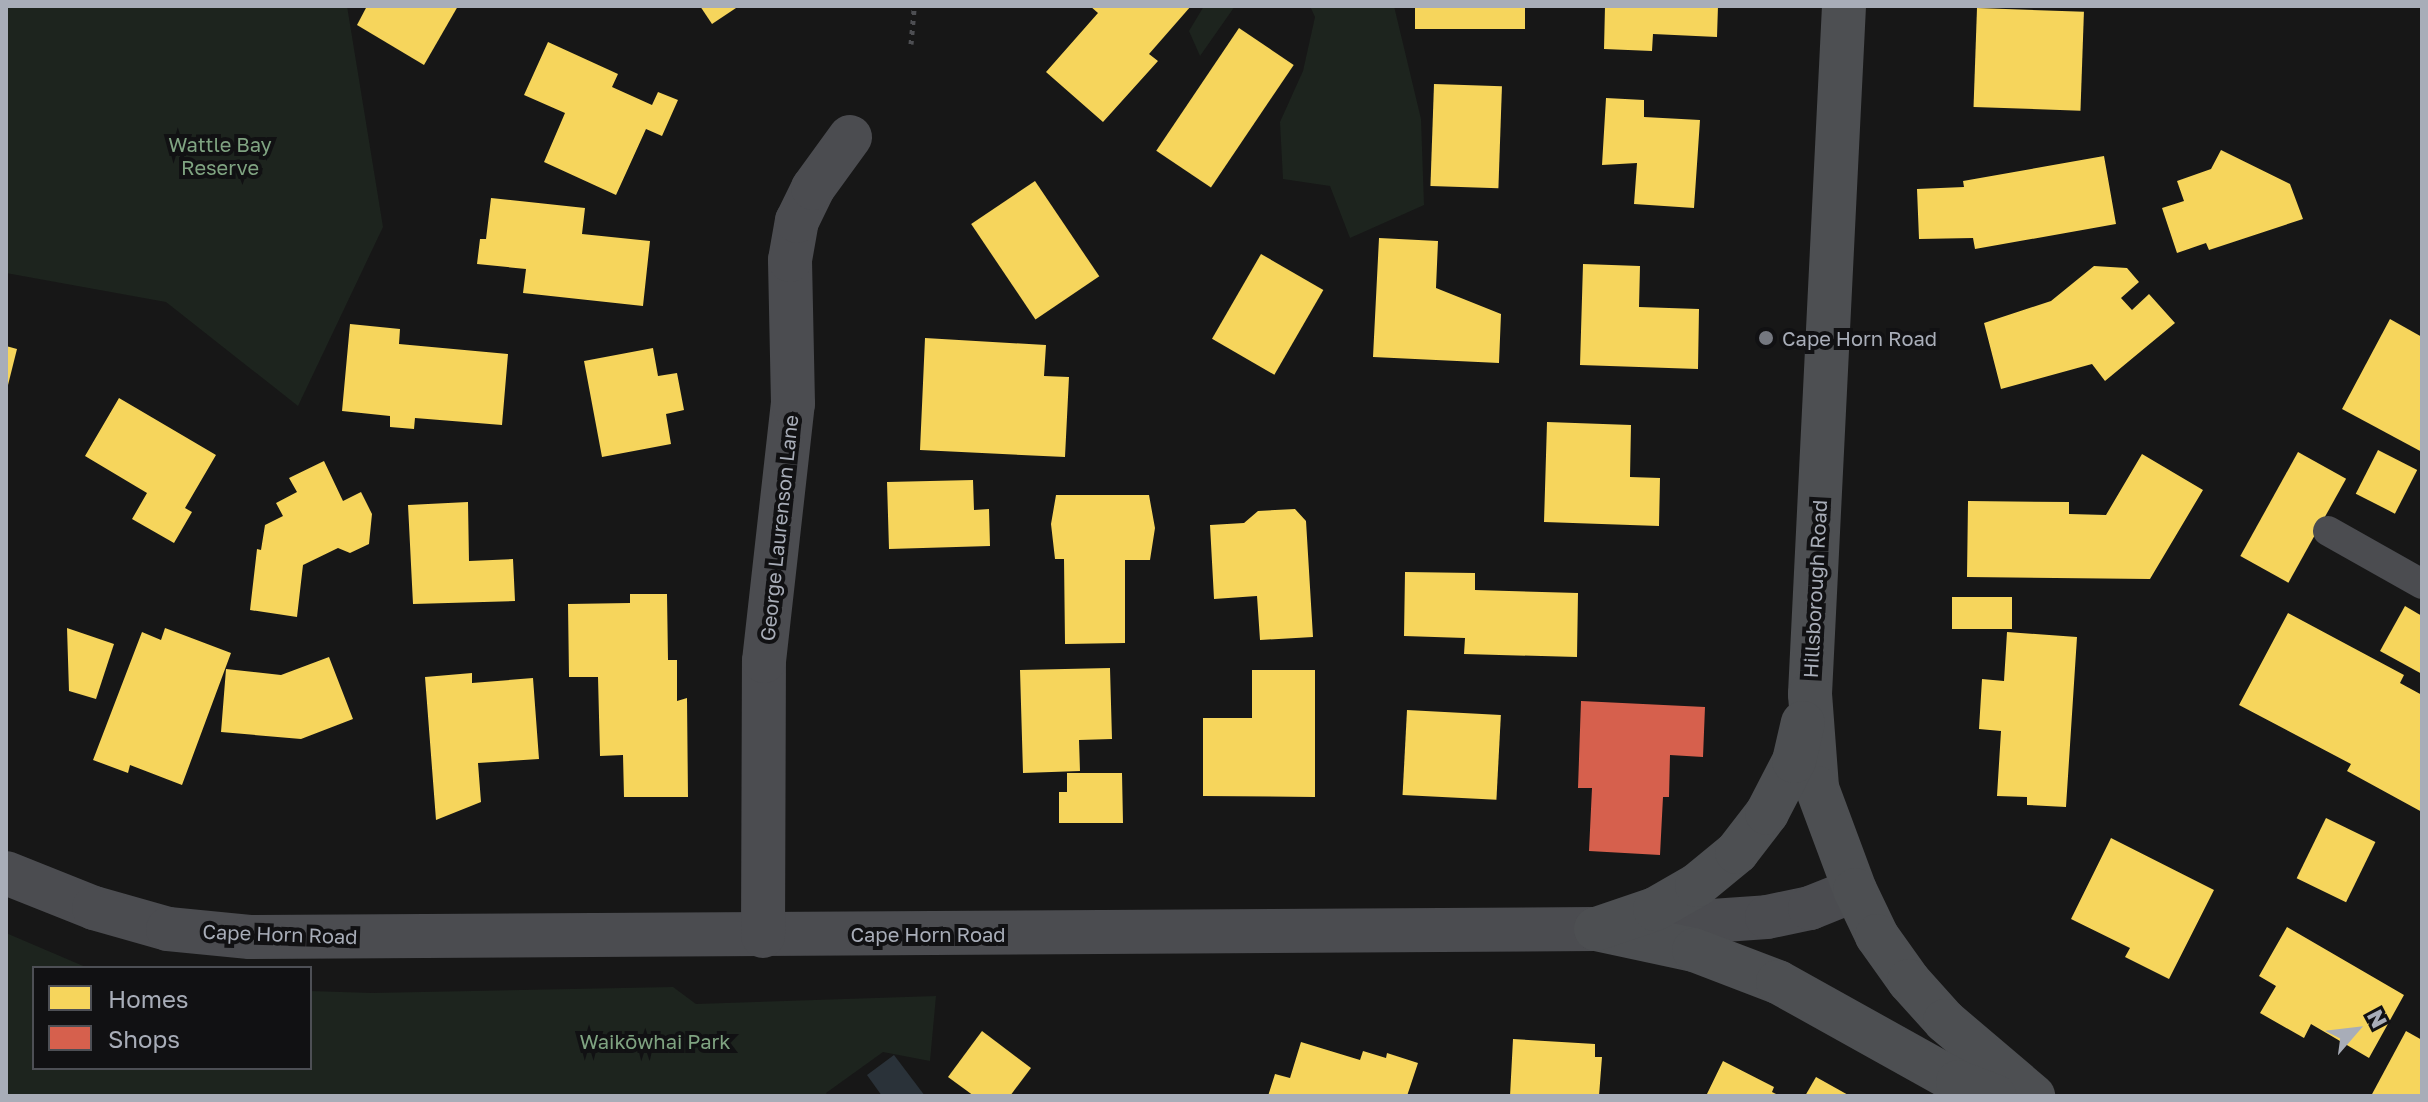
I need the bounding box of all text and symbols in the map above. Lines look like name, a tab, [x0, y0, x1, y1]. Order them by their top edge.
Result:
park label: Wattle Bay Reserve	[168, 132, 272, 179]
place label: Cape Horn Road	[1782, 326, 1937, 350]
marker: Cape Horn Road	[1757, 329, 1775, 347]
street label: George Laurenson Lane	[755, 414, 803, 642]
street label: Hillsborough Road	[1798, 499, 1832, 679]
street label: Cape Horn Road	[202, 919, 358, 949]
street label: Cape Horn Road	[850, 922, 1006, 946]
legend	[32, 966, 312, 1070]
text: Homes	[108, 984, 189, 1013]
north arrow	[2316, 990, 2396, 1070]
text: N	[2362, 1005, 2393, 1032]
text: Shops	[108, 1024, 180, 1053]
park label: Waikōwhai Park	[579, 1029, 731, 1053]

